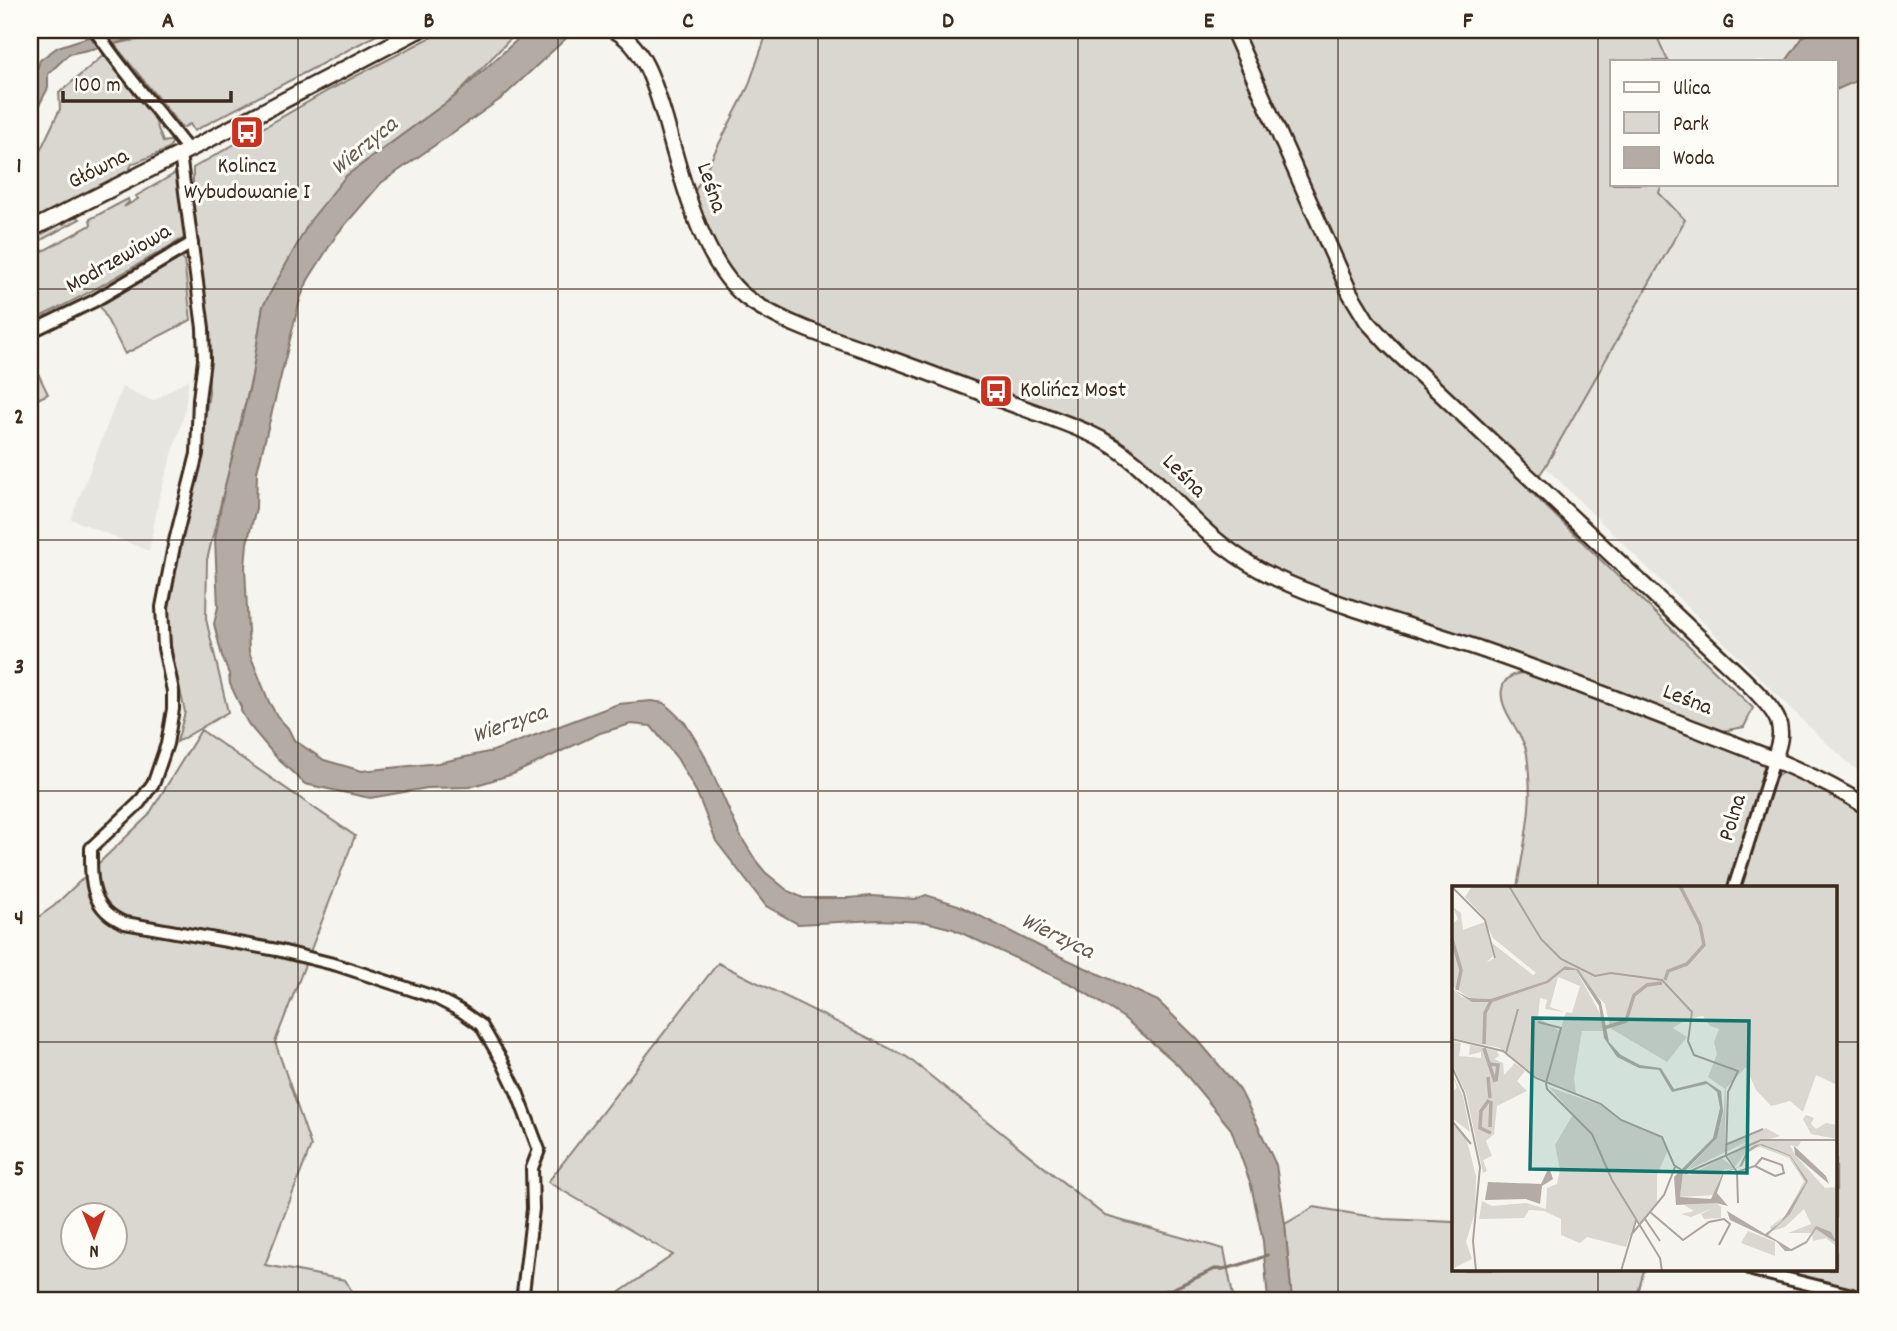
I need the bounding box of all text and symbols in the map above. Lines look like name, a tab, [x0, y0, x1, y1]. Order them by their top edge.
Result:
text: A	[162, 6, 174, 39]
text: B	[424, 6, 435, 39]
text: C	[682, 6, 694, 39]
text: D	[942, 6, 954, 39]
text: E	[1204, 6, 1215, 39]
text: F	[1463, 6, 1474, 39]
text: G	[1722, 6, 1734, 39]
scale bar	[63, 60, 231, 104]
legend	[1610, 60, 1838, 186]
text: 100 m	[74, 72, 121, 102]
text: Ulica	[1673, 75, 1711, 105]
water label: Wierzyca	[324, 108, 407, 185]
text: Park	[1673, 111, 1709, 141]
bus stop icon: Kolincz Wybudowanie I	[228, 113, 266, 151]
street label: Główna	[63, 140, 136, 199]
text: Woda	[1673, 145, 1715, 175]
text: 1	[16, 151, 22, 184]
place label: Kolincz Wybudowanie I	[184, 151, 310, 210]
street label: Leśna	[686, 159, 734, 219]
street label: Modrzewiowa	[60, 216, 179, 303]
bus stop icon: Kolińcz Most	[977, 372, 1015, 410]
place label: Kolińcz Most	[1020, 375, 1126, 408]
text: 2	[14, 402, 24, 435]
street label: Leśna	[1153, 447, 1214, 508]
text: 3	[14, 652, 24, 685]
street label: Leśna	[1657, 676, 1718, 726]
water label: Wierzyca	[468, 696, 554, 754]
street label: Polna	[1711, 789, 1757, 846]
inset map	[1452, 886, 1838, 1272]
text: 4	[14, 903, 24, 936]
water label: Wierzyca	[1015, 905, 1101, 970]
text: 5	[14, 1154, 24, 1187]
north arrow	[60, 1202, 130, 1272]
text: N	[89, 1236, 99, 1263]

